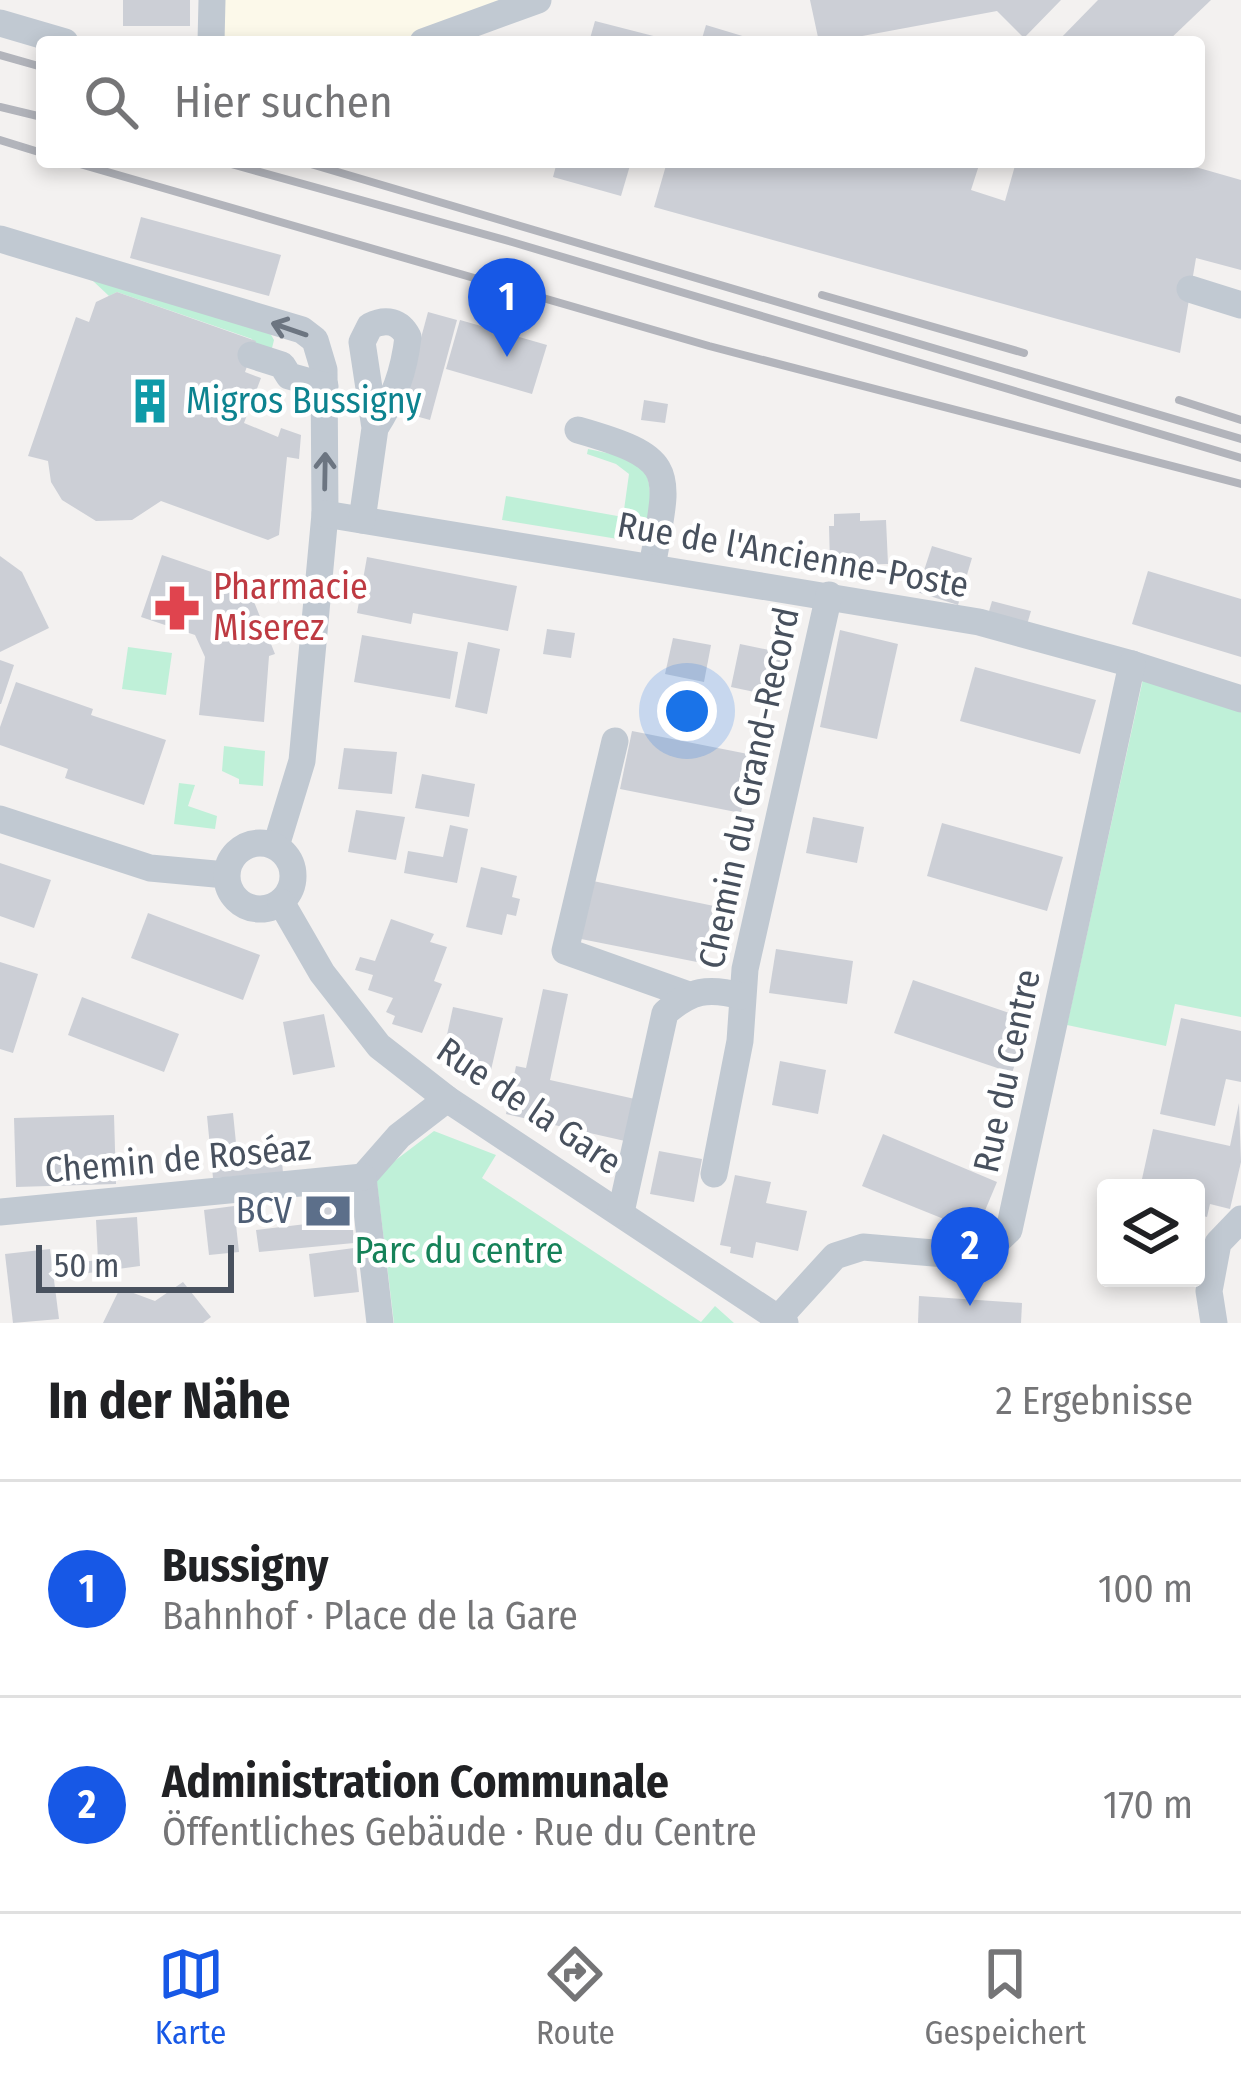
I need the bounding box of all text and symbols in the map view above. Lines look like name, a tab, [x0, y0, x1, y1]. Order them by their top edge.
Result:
search box	[36, 36, 1205, 168]
icon: search	[78, 69, 144, 135]
text: Hier suchen	[174, 75, 393, 129]
pin: 1	[468, 258, 546, 357]
one-way arrow	[270, 316, 308, 338]
building icon: Migros Bussigny	[125, 376, 175, 426]
place label: Migros Bussigny	[186, 379, 422, 423]
one-way arrow	[314, 452, 337, 491]
street label: Rue de l'Ancienne-Poste	[614, 502, 972, 608]
place label: Pharmacie Miserez	[213, 565, 368, 650]
pharmacy icon: Pharmacie Miserez	[152, 583, 202, 633]
street label: Chemin du Grand-Record	[689, 603, 809, 973]
your location	[657, 681, 717, 741]
street label: Rue du Centre	[964, 965, 1050, 1177]
street label: Rue de la Gare	[428, 1028, 630, 1184]
street label: Chemin de Roséaz	[43, 1125, 313, 1193]
map controls	[1097, 1179, 1205, 1287]
button: layers	[1097, 1179, 1205, 1287]
bank icon: BCV	[303, 1186, 353, 1236]
place label: BCV	[236, 1189, 293, 1233]
pin: 2	[931, 1207, 1009, 1306]
park label: Parc du centre	[354, 1229, 564, 1273]
scale bar	[36, 1239, 234, 1292]
text: 50 m	[54, 1246, 119, 1286]
text: In der Nähe	[48, 1370, 290, 1432]
text: 2 Ergebnisse	[995, 1378, 1193, 1424]
text: Bussigny	[162, 1539, 328, 1593]
text: 1	[79, 1566, 95, 1612]
text: 100 m	[1098, 1566, 1193, 1612]
text: Bahnhof · Place de la Gare	[162, 1593, 578, 1639]
text: Administration Communale	[162, 1755, 669, 1809]
text: 2	[78, 1782, 96, 1828]
text: 170 m	[1103, 1782, 1193, 1828]
text: Öffentliches Gebäude · Rue du Centre	[162, 1809, 757, 1855]
tab: Karte	[155, 1941, 226, 2053]
tab: Route	[536, 1941, 615, 2053]
tab: Gespeichert	[925, 1941, 1086, 2053]

